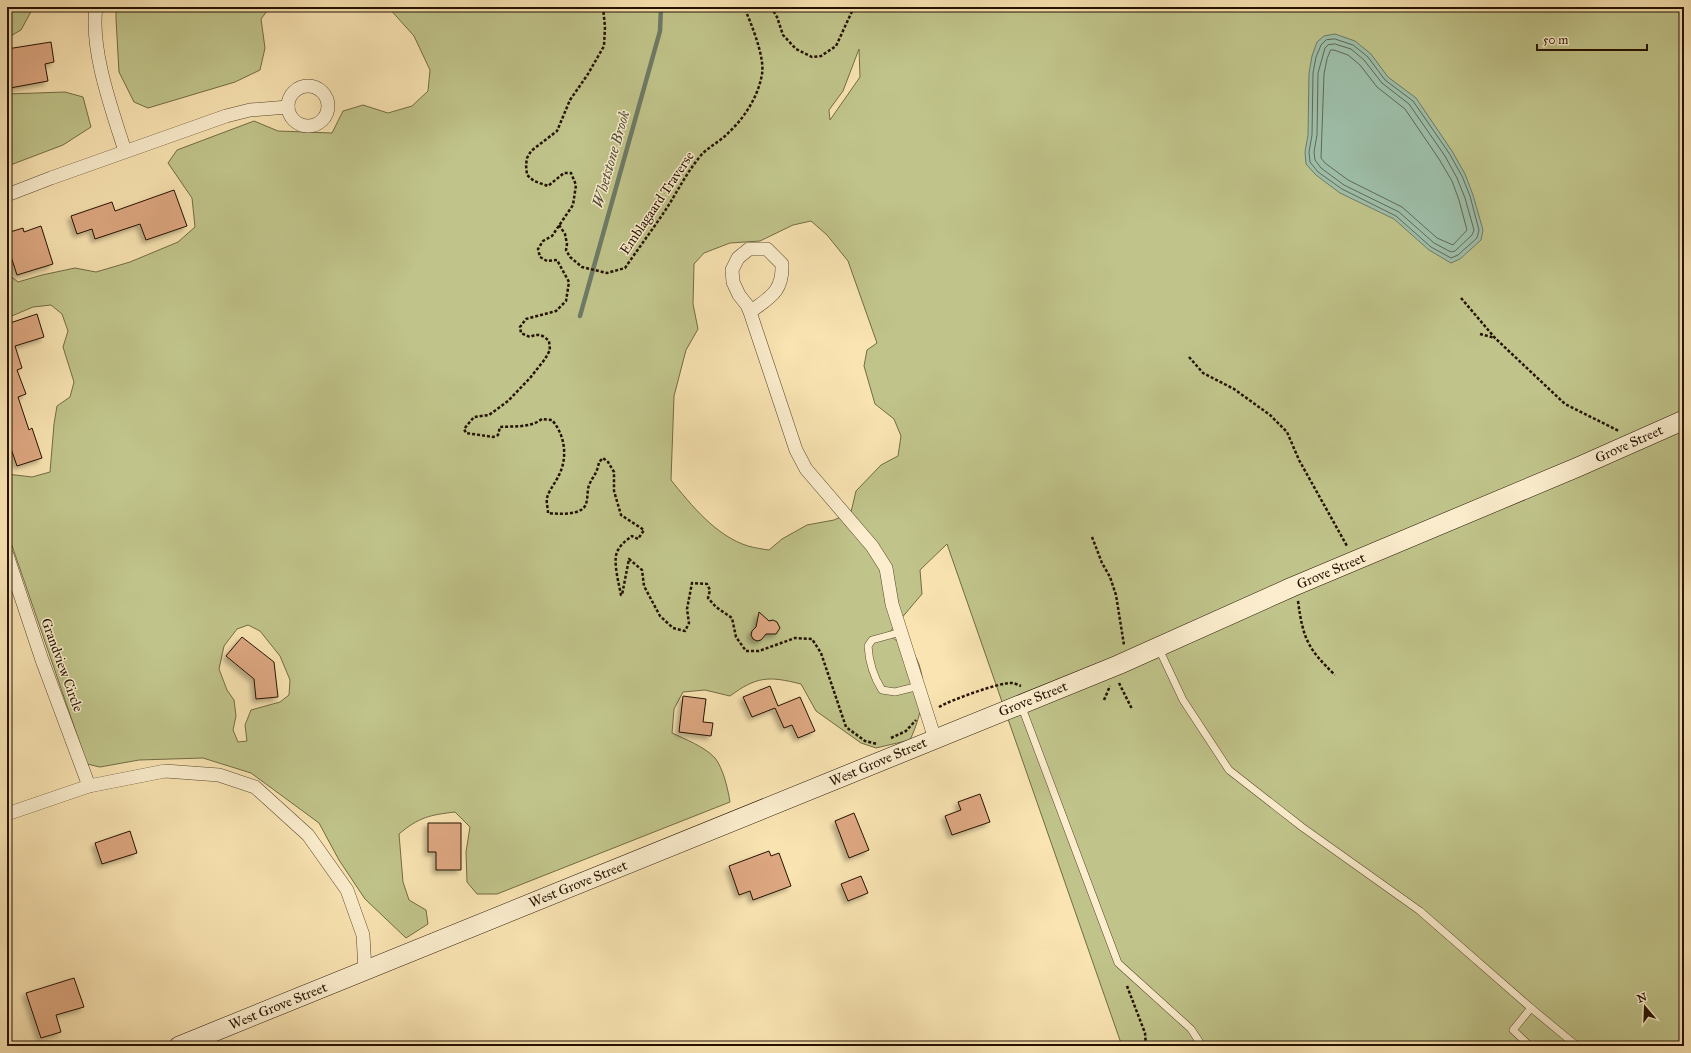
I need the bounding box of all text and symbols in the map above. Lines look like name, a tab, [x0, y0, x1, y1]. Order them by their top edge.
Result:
scale bar	[1537, 26, 1647, 52]
text: 50 m	[1543, 33, 1568, 47]
water label: Whetstone Brook	[589, 108, 634, 210]
street label: Emblagaard Traverse	[616, 148, 698, 258]
street label: Grove Street	[1592, 421, 1666, 467]
street label: Grove Street	[1294, 549, 1368, 593]
street label: Grandview Circle	[37, 616, 87, 714]
street label: Grove Street	[996, 677, 1070, 720]
street label: West Grove Street	[827, 734, 929, 790]
street label: West Grove Street	[526, 857, 630, 911]
street label: West Grove Street	[226, 979, 330, 1033]
north arrow	[1625, 987, 1665, 1027]
text: N	[1635, 990, 1649, 1006]

